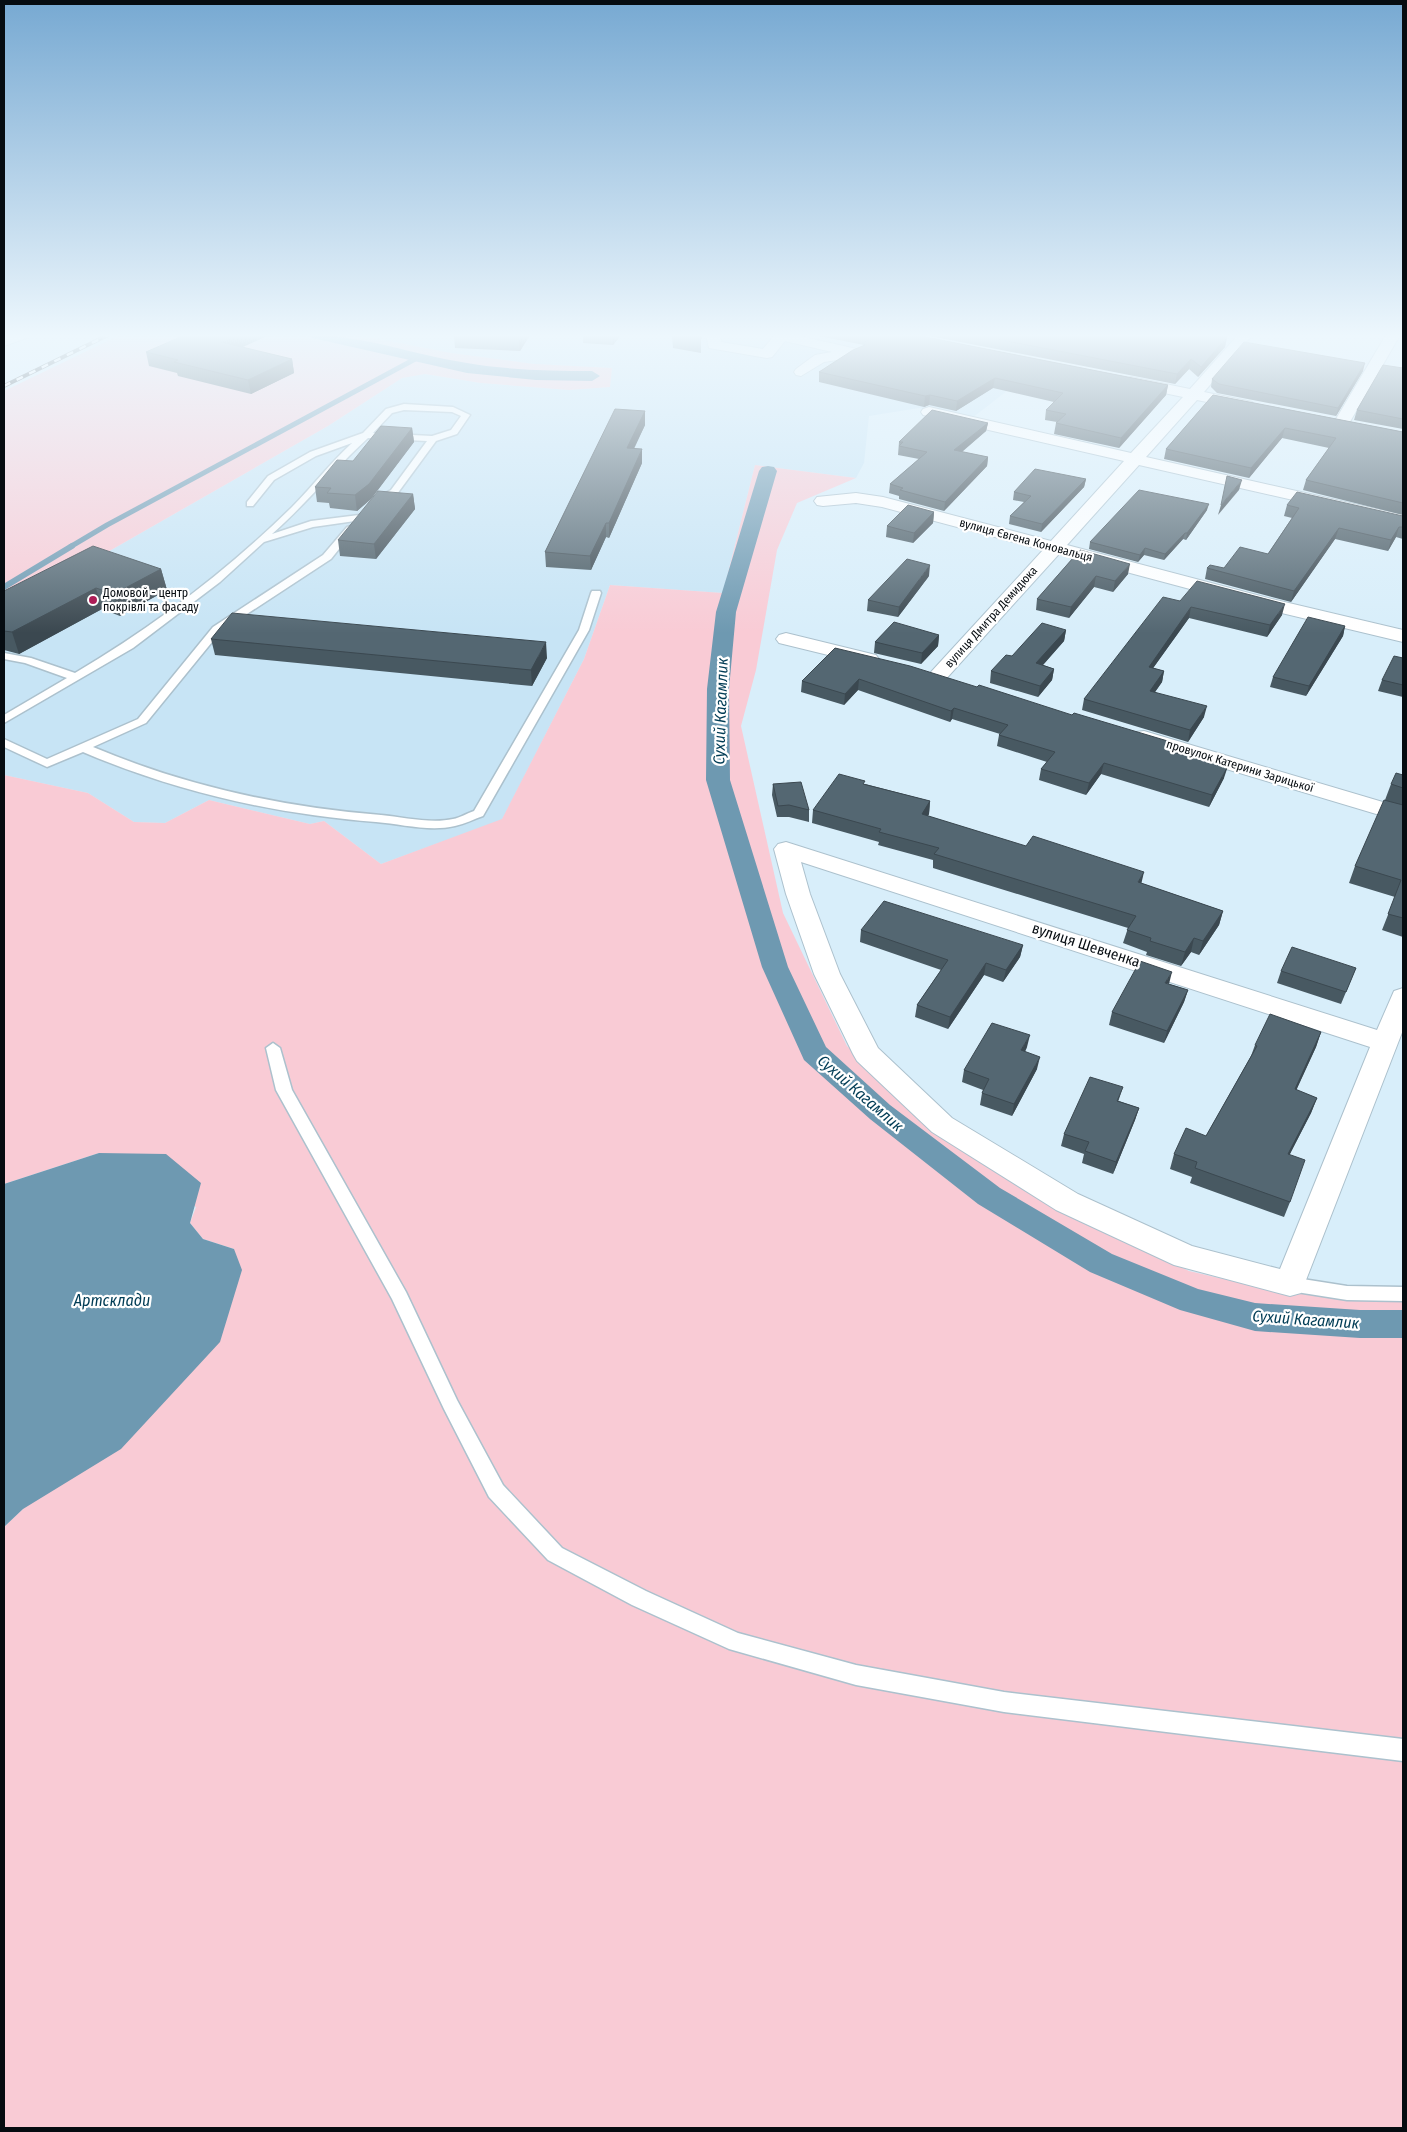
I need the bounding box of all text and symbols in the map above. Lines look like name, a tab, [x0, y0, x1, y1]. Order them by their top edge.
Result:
street label: вулиця Євгена Коновальця	[958, 515, 1094, 565]
street label: вулиця Дмитра Демидюка	[942, 563, 1040, 670]
place label: Домовой - центр покрівлі та фасаду	[102, 586, 199, 614]
marker: Домовой - центр покрівлі та фасаду	[87, 594, 99, 606]
water label: Сухий Кагамлик	[709, 657, 732, 765]
street label: провулок Катерини Зарицької	[1165, 737, 1316, 795]
street label: вулиця Шевченка	[1030, 919, 1142, 971]
water label: Сухий Кагамлик	[814, 1051, 908, 1136]
water label: Артсклади	[73, 1291, 150, 1310]
water label: Сухий Кагамлик	[1252, 1306, 1360, 1333]

